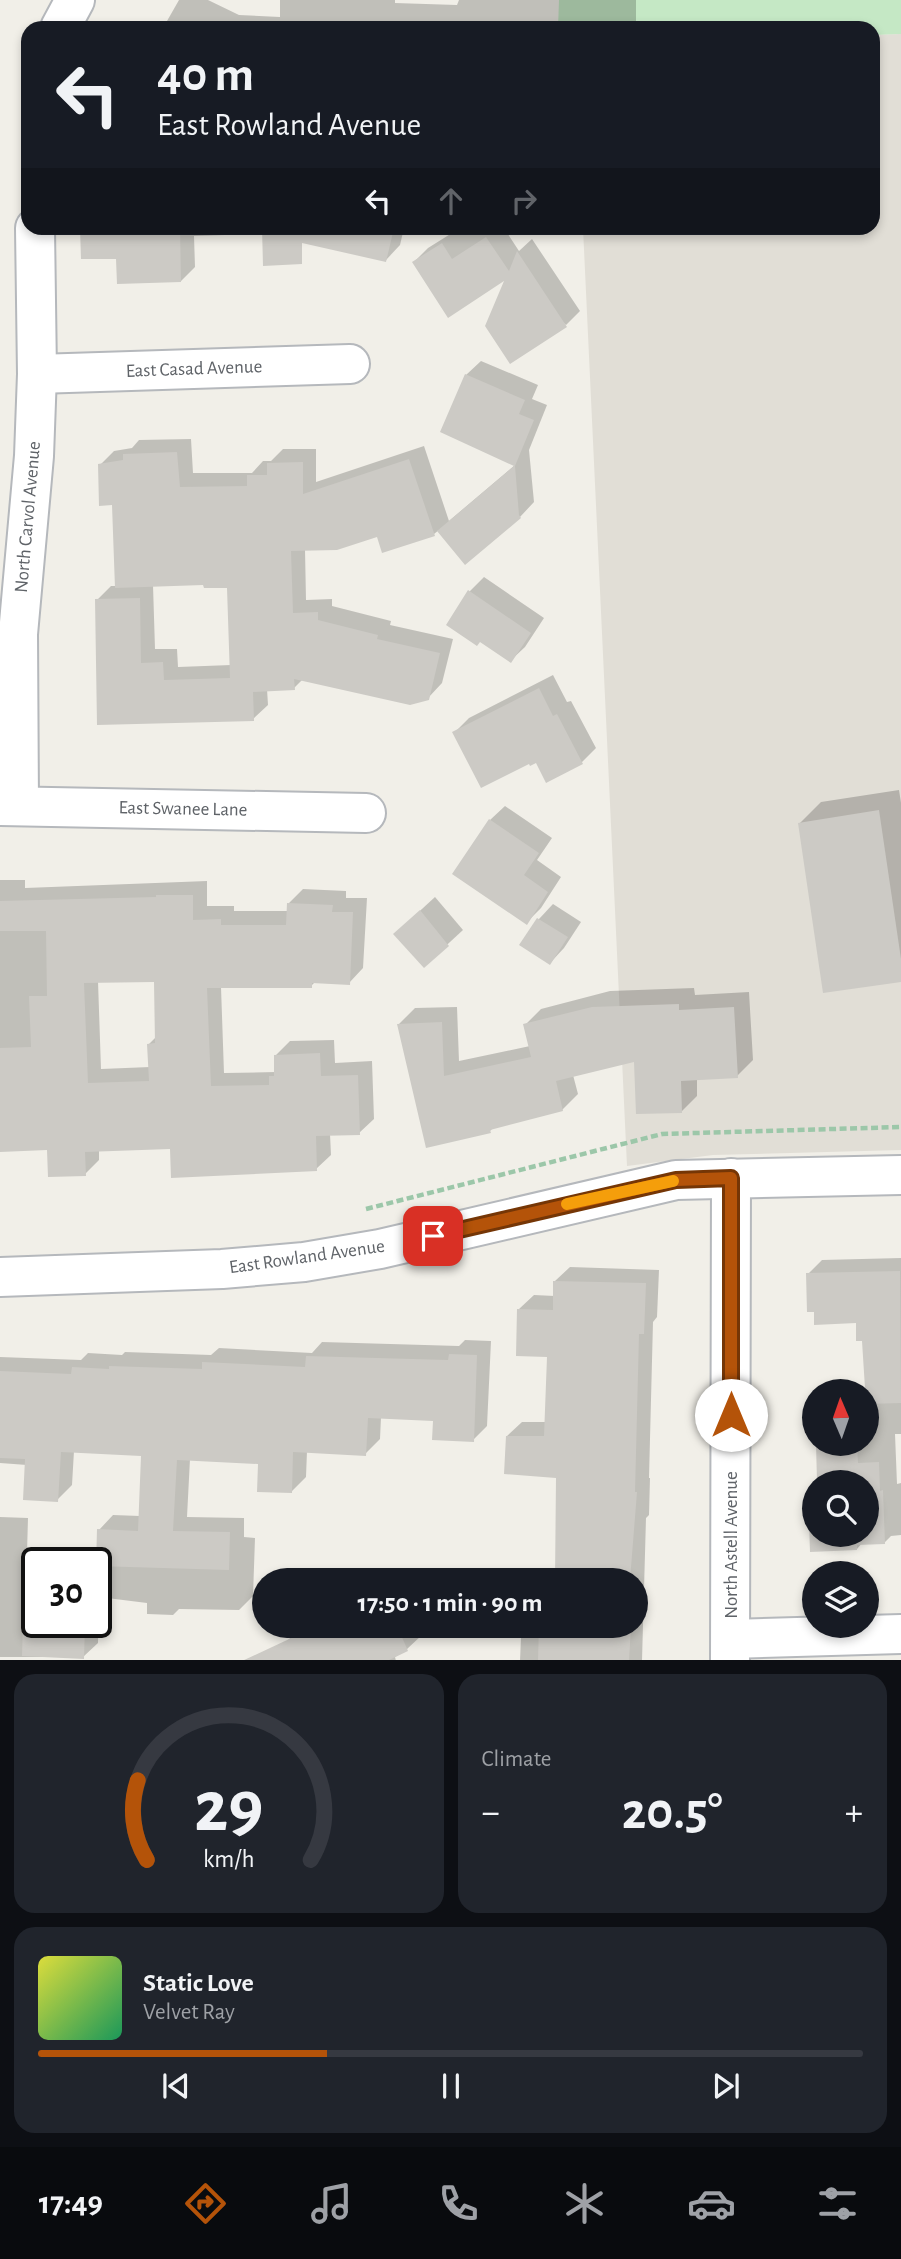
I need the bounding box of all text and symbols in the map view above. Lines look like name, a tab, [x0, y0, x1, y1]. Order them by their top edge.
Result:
icon: left	[42, 49, 133, 140]
text: 40 m	[157, 51, 254, 100]
text: East Rowland Avenue	[157, 109, 421, 141]
icon: left	[359, 182, 397, 220]
icon: ahead	[432, 182, 470, 220]
icon: right	[505, 182, 543, 220]
street label: East Casad Avenue	[125, 357, 263, 381]
street label: North Carvol Avenue	[12, 440, 44, 594]
street label: East Swanee Lane	[118, 798, 248, 820]
pin	[403, 1206, 463, 1266]
icon: arrive	[414, 1217, 452, 1255]
street label: East Rowland Avenue	[228, 1237, 386, 1277]
position arrow	[694, 1378, 768, 1452]
north arrow	[802, 1379, 878, 1456]
map controls	[802, 1379, 879, 1638]
button: search	[802, 1470, 879, 1547]
street label: North Astell Avenue	[722, 1471, 741, 1619]
speed limit sign: 30	[21, 1547, 112, 1638]
button: layers	[802, 1561, 879, 1638]
text: 17:50 · 1 min · 90 m	[358, 1590, 542, 1616]
text: Climate	[482, 1748, 551, 1771]
text: 29	[194, 1772, 263, 1845]
text: 20.5°	[622, 1786, 723, 1838]
text: −	[482, 1794, 500, 1832]
text: +	[845, 1794, 863, 1832]
text: km/h	[203, 1846, 255, 1871]
text: Static Love	[143, 1970, 254, 1996]
text: Velvet Ray	[143, 2001, 235, 2024]
icon: previous	[157, 2067, 195, 2105]
icon: pause	[432, 2067, 470, 2105]
icon: next	[707, 2067, 745, 2105]
icon: directions	[181, 2179, 230, 2228]
icon: music	[307, 2179, 356, 2228]
icon: phone	[434, 2179, 483, 2228]
icon: climate	[560, 2179, 609, 2228]
icon: car	[687, 2179, 736, 2228]
icon: filters	[813, 2179, 862, 2228]
text: 17:49	[39, 2187, 103, 2219]

